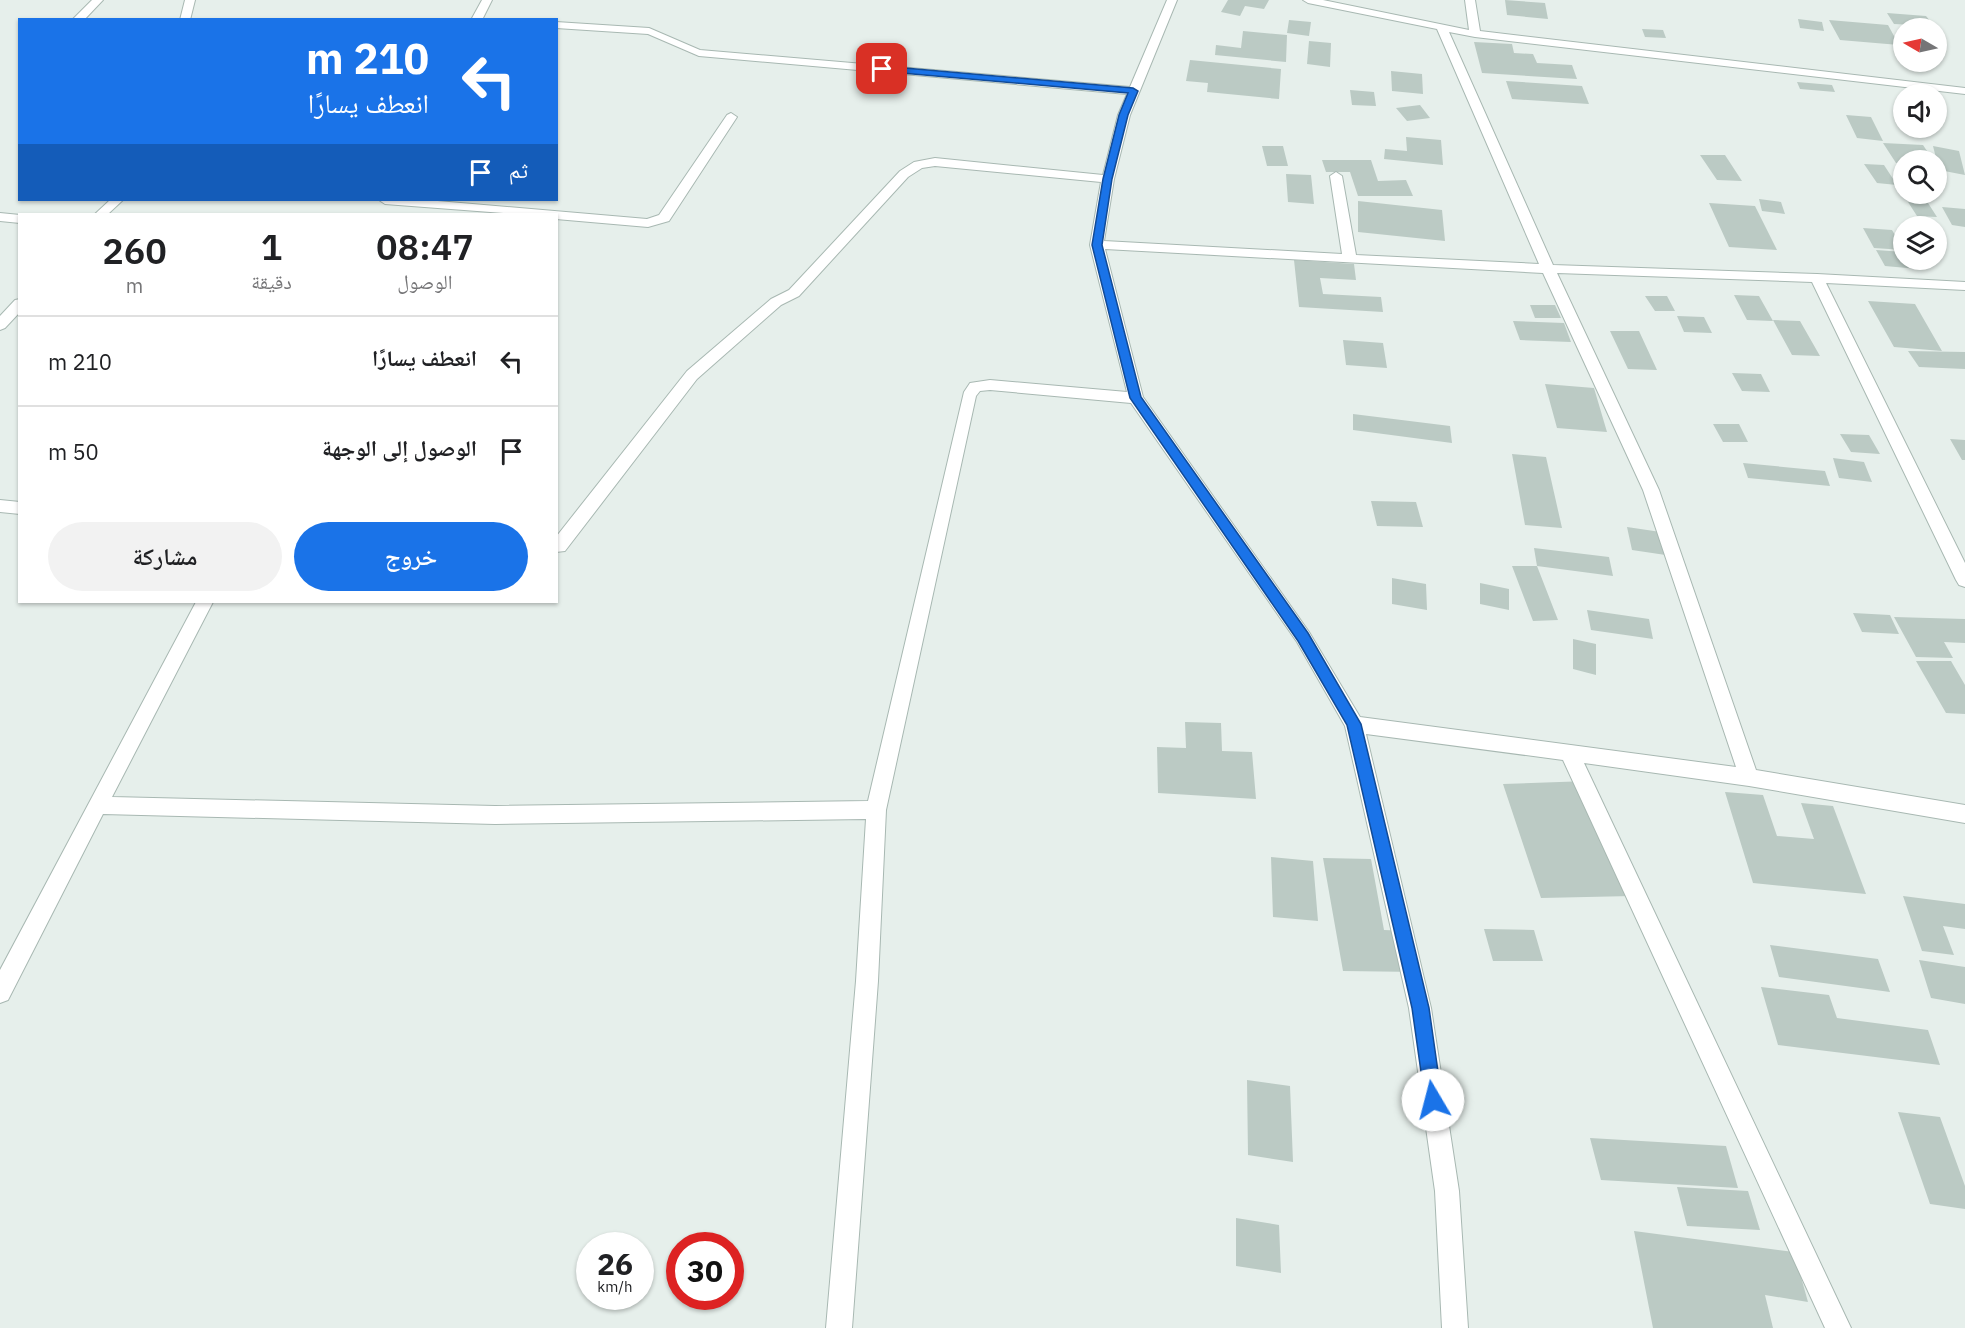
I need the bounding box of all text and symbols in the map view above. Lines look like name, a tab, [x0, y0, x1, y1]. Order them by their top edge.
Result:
north arrow	[1893, 18, 1947, 72]
map controls	[1893, 18, 1947, 270]
text: 210 m	[306, 31, 429, 86]
icon: left	[450, 42, 528, 120]
pin	[856, 43, 907, 94]
icon: arrive	[865, 52, 898, 85]
button: sound	[1893, 84, 1947, 138]
text: انعطف يسارًا	[308, 85, 429, 120]
button: search	[1893, 150, 1947, 204]
text: ثم	[509, 155, 528, 184]
icon: arrive	[464, 156, 497, 189]
button: layers	[1893, 216, 1947, 270]
text: 1	[261, 223, 282, 270]
text: 08:47	[376, 223, 474, 270]
text: 260	[102, 227, 167, 274]
text: دقيقة	[251, 268, 292, 295]
text: الوصول	[397, 268, 453, 295]
text: m	[126, 272, 143, 299]
text: انعطف يسارًا	[372, 343, 477, 372]
icon: left	[495, 345, 528, 378]
text: 210 m	[48, 347, 112, 376]
text: الوصول إلى الوجهة	[322, 433, 477, 462]
icon: arrive	[495, 435, 528, 468]
text: 50 m	[48, 437, 99, 466]
button: مشاركة	[48, 522, 282, 591]
button: خروج	[294, 522, 528, 591]
position arrow	[1401, 1068, 1465, 1132]
speed limit sign: 30	[666, 1232, 744, 1310]
text: 26	[597, 1244, 633, 1283]
text: km/h	[597, 1277, 633, 1296]

